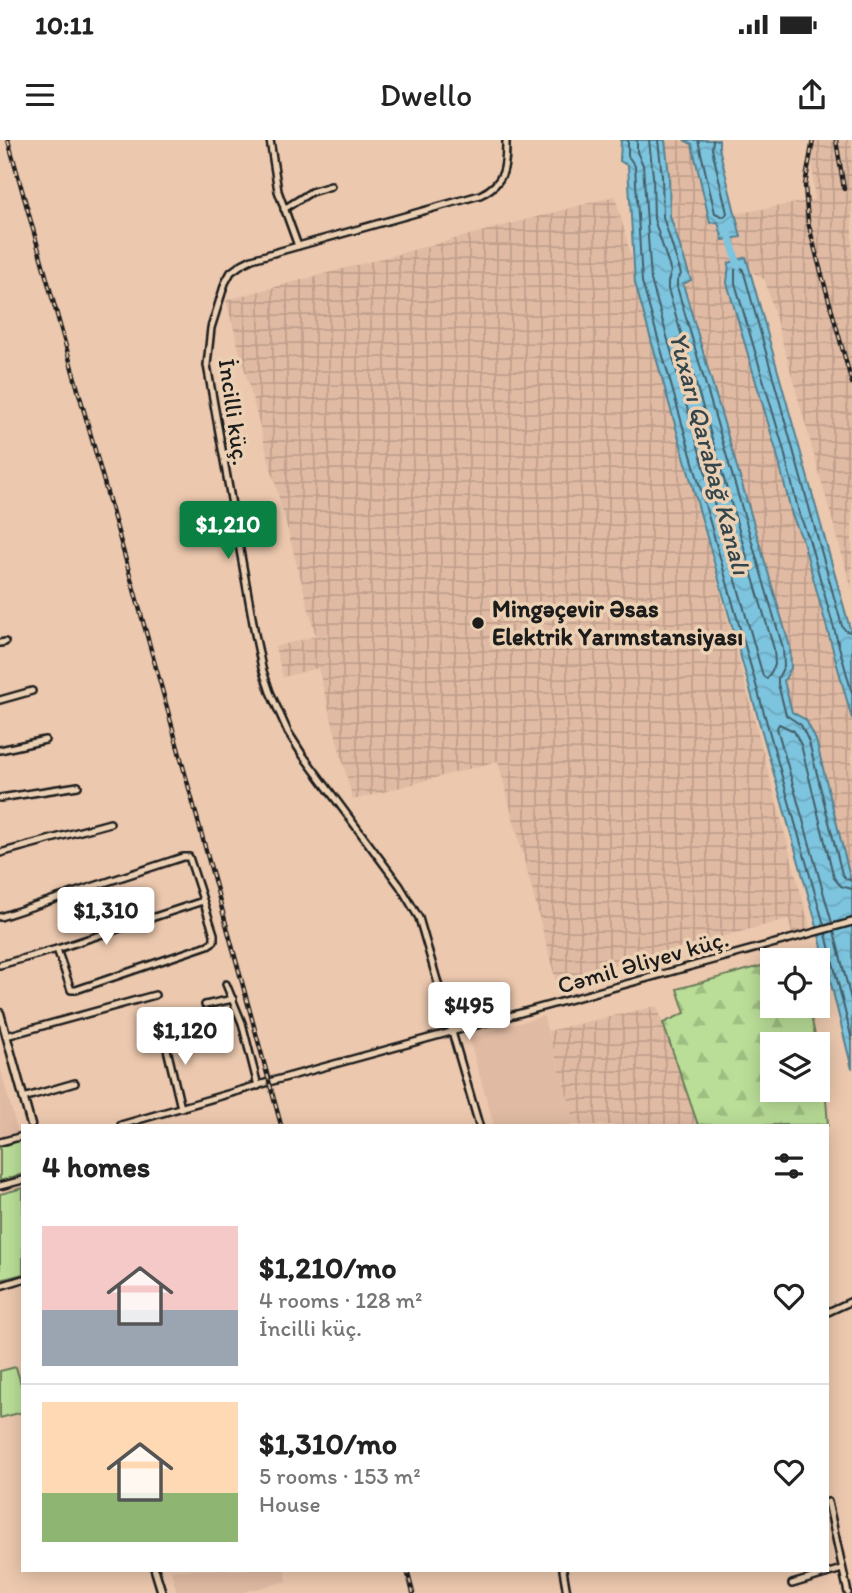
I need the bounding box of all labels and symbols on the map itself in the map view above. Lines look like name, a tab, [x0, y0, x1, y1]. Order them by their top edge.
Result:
water label: Yuxarı Qarabağ Kanalı	[662, 328, 758, 579]
street label: İncilli küç.	[213, 357, 256, 467]
pin: $1,210	[171, 502, 285, 561]
place label: Mingəçevir Əsas Elektrik Yarımstansiyası	[492, 594, 743, 652]
marker: Mingəçevir Əsas Elektrik Yarımstansiyası	[470, 615, 486, 631]
pin: $1,310	[49, 888, 163, 947]
street label: Cəmil Əliyev küç.	[554, 923, 732, 1000]
pin: $495	[428, 982, 510, 1042]
pin: $1,120	[128, 1007, 242, 1067]

